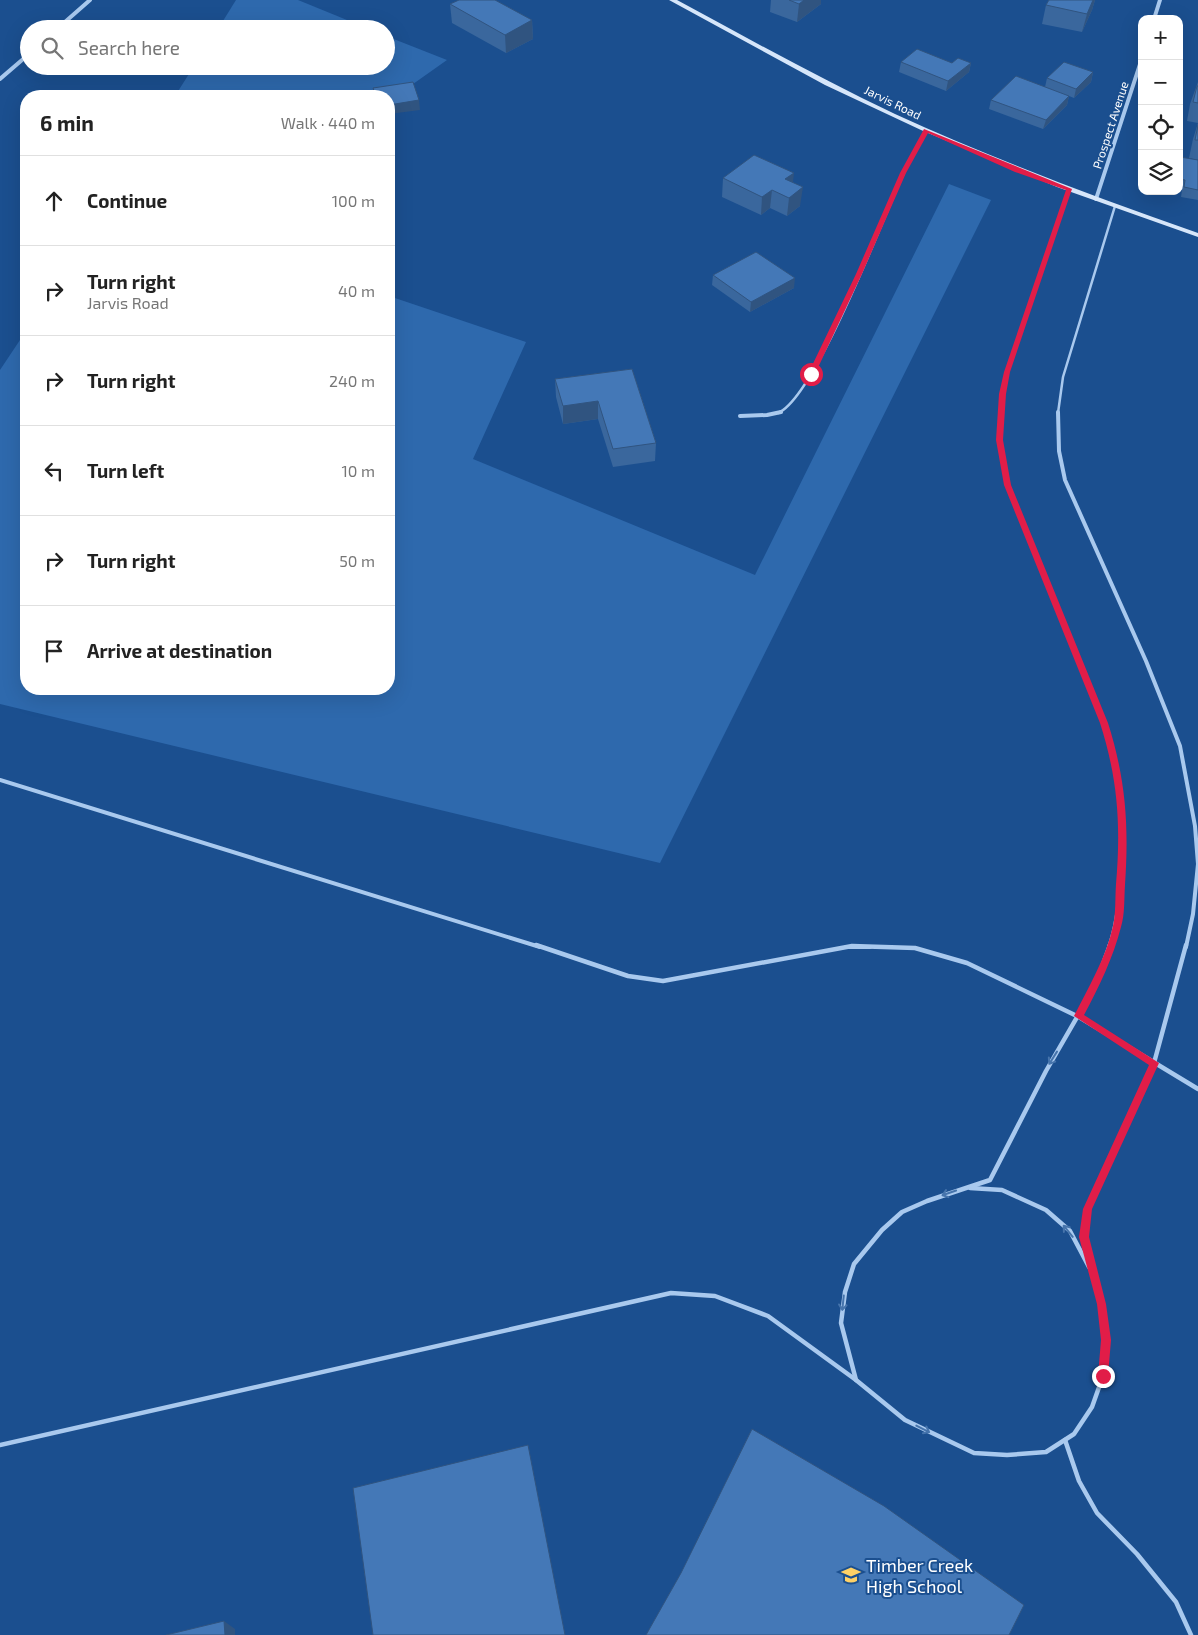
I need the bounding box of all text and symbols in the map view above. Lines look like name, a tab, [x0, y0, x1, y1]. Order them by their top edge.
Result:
map controls	[1138, 15, 1183, 195]
button: +	[1138, 15, 1183, 60]
search box	[20, 20, 395, 75]
icon: search	[38, 34, 66, 62]
text: Search here	[78, 36, 180, 59]
button: −	[1138, 60, 1183, 105]
street label: Prospect Avenue	[1089, 80, 1131, 170]
street label: Jarvis Road	[862, 82, 924, 122]
button: locate	[1138, 105, 1183, 150]
text: 6 min	[40, 110, 94, 135]
text: Walk · 440 m	[281, 113, 375, 132]
button: layers	[1138, 150, 1183, 195]
icon: ahead	[40, 187, 68, 215]
text: Continue	[87, 189, 167, 212]
text: 100 m	[332, 191, 375, 210]
text: Turn right	[87, 270, 175, 293]
icon: right	[40, 277, 68, 305]
text: 40 m	[338, 281, 375, 300]
text: Jarvis Road	[87, 293, 169, 312]
route start	[800, 363, 823, 386]
icon: right	[40, 367, 68, 395]
text: Turn right	[87, 369, 175, 392]
text: 240 m	[329, 371, 375, 390]
icon: left	[40, 457, 68, 485]
text: Turn left	[87, 459, 164, 482]
text: 10 m	[341, 461, 375, 480]
icon: right	[40, 547, 68, 575]
text: Turn right	[87, 549, 175, 572]
text: 50 m	[339, 551, 375, 570]
icon: arrive	[40, 637, 68, 665]
text: Arrive at destination	[87, 639, 272, 662]
one-way arrow	[1048, 1051, 1058, 1065]
one-way arrow	[942, 1189, 958, 1198]
one-way arrow	[1063, 1225, 1074, 1238]
one-way arrow	[839, 1295, 848, 1311]
route end	[1092, 1365, 1115, 1388]
one-way arrow	[915, 1425, 930, 1434]
place label: Timber Creek High School	[866, 1554, 973, 1597]
school or university icon: Timber Creek High School	[840, 1564, 862, 1586]

